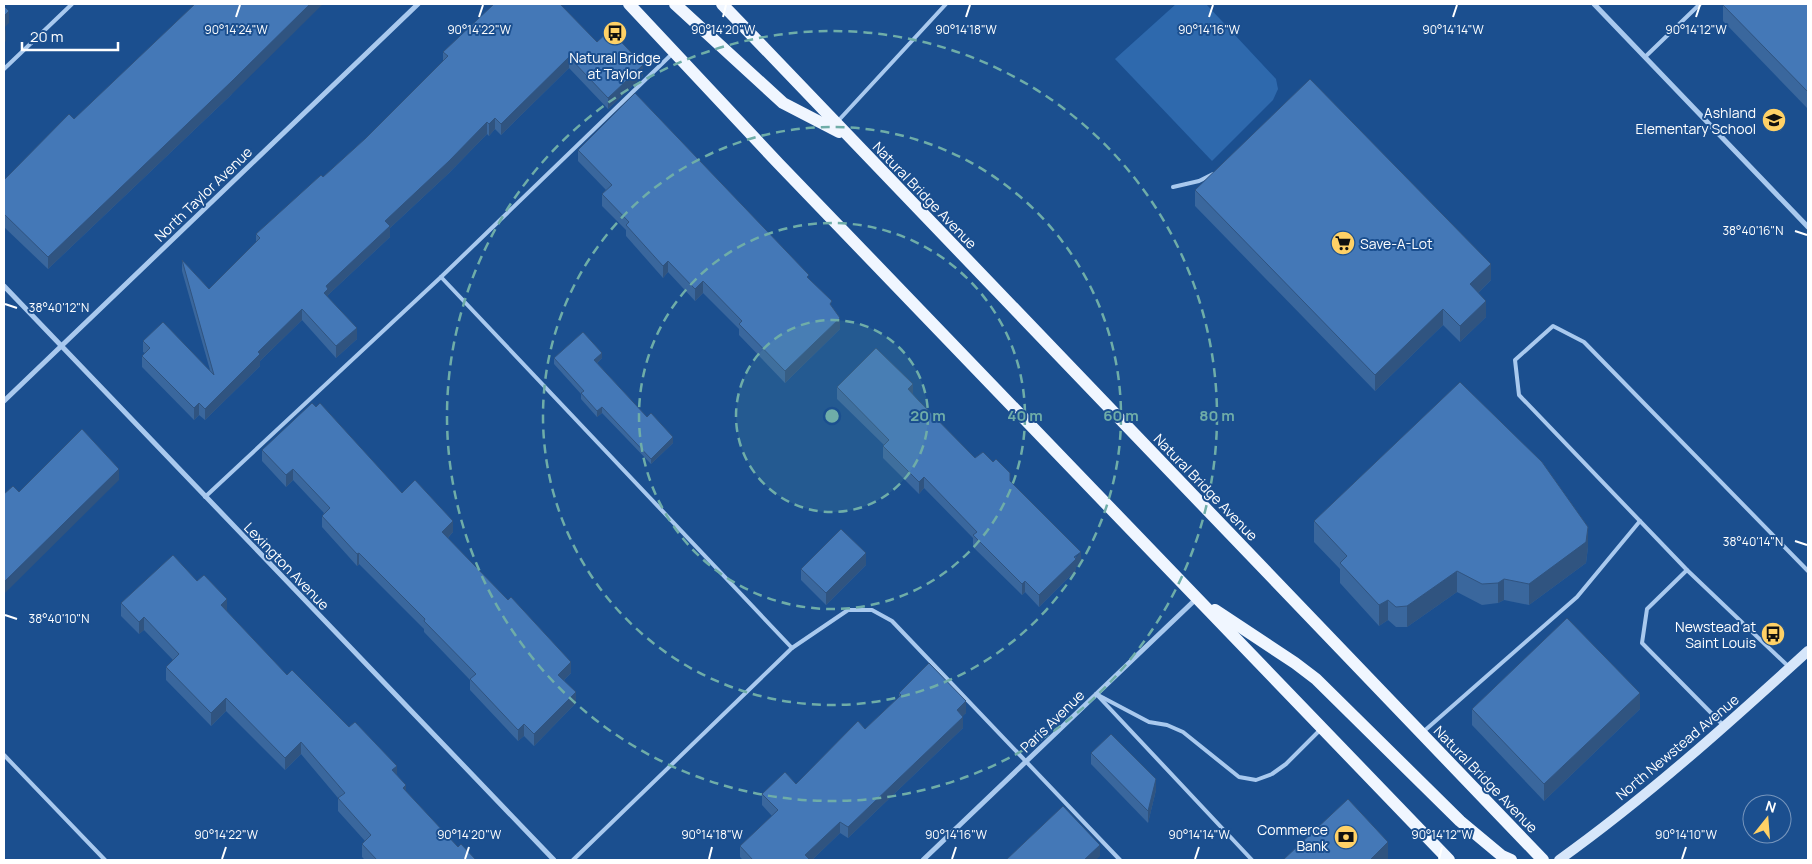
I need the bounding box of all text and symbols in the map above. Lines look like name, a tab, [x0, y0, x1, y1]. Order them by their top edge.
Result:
scale bar	[22, 20, 119, 52]
bus stop icon: Natural Bridge at Taylor	[602, 20, 628, 46]
text: 90°14'24"W	[204, 21, 268, 38]
text: 90°14'22"W	[447, 21, 512, 38]
text: 90°14'20"W	[691, 21, 756, 38]
text: 90°14'18"W	[935, 21, 998, 38]
text: 90°14'16"W	[1178, 21, 1241, 38]
text: 90°14'14"W	[1422, 21, 1484, 38]
text: 90°14'12"W	[1665, 21, 1728, 38]
text: 20 m	[30, 26, 63, 47]
place label: Natural Bridge at Taylor	[569, 48, 661, 83]
place label: Ashland Elementary School	[1636, 103, 1756, 138]
school or university icon: Ashland Elementary School	[1761, 107, 1787, 133]
street label: Natural Bridge Avenue	[869, 137, 981, 253]
street label: North Taylor Avenue	[150, 142, 256, 246]
text: 38°40'16"N	[1722, 222, 1784, 239]
supermarket icon: Save-A-Lot	[1330, 230, 1356, 256]
place label: Save-A-Lot	[1360, 234, 1433, 253]
text: 38°40'12"N	[29, 299, 89, 316]
text: 20 m	[910, 405, 946, 426]
text: 40 m	[1007, 405, 1043, 426]
text: 60 m	[1103, 405, 1139, 426]
text: 80 m	[1199, 405, 1235, 426]
centre of rings	[823, 407, 841, 425]
street label: Natural Bridge Avenue	[1150, 429, 1262, 545]
street label: Lexington Avenue	[240, 518, 334, 614]
text: 38°40'14"N	[1723, 533, 1783, 550]
text: 38°40'10"N	[29, 610, 89, 627]
place label: Newstead at Saint Louis	[1675, 617, 1756, 652]
bus stop icon: Newstead at Saint Louis	[1760, 621, 1786, 647]
street label: Paris Avenue	[1016, 686, 1088, 756]
street label: North Newstead Avenue	[1611, 690, 1743, 804]
street label: Natural Bridge Avenue	[1430, 721, 1542, 837]
north arrow	[1742, 794, 1792, 844]
text: N	[1763, 796, 1779, 817]
place label: Commerce Bank	[1257, 820, 1329, 855]
bank icon: Commerce Bank	[1333, 824, 1359, 850]
text: 90°14'22"W	[194, 826, 259, 843]
text: 90°14'20"W	[437, 826, 502, 843]
text: 90°14'18"W	[681, 826, 744, 843]
text: 90°14'16"W	[925, 826, 988, 843]
text: 90°14'14"W	[1168, 826, 1230, 843]
text: 90°14'12"W	[1411, 826, 1474, 843]
text: 90°14'10"W	[1655, 826, 1718, 843]

